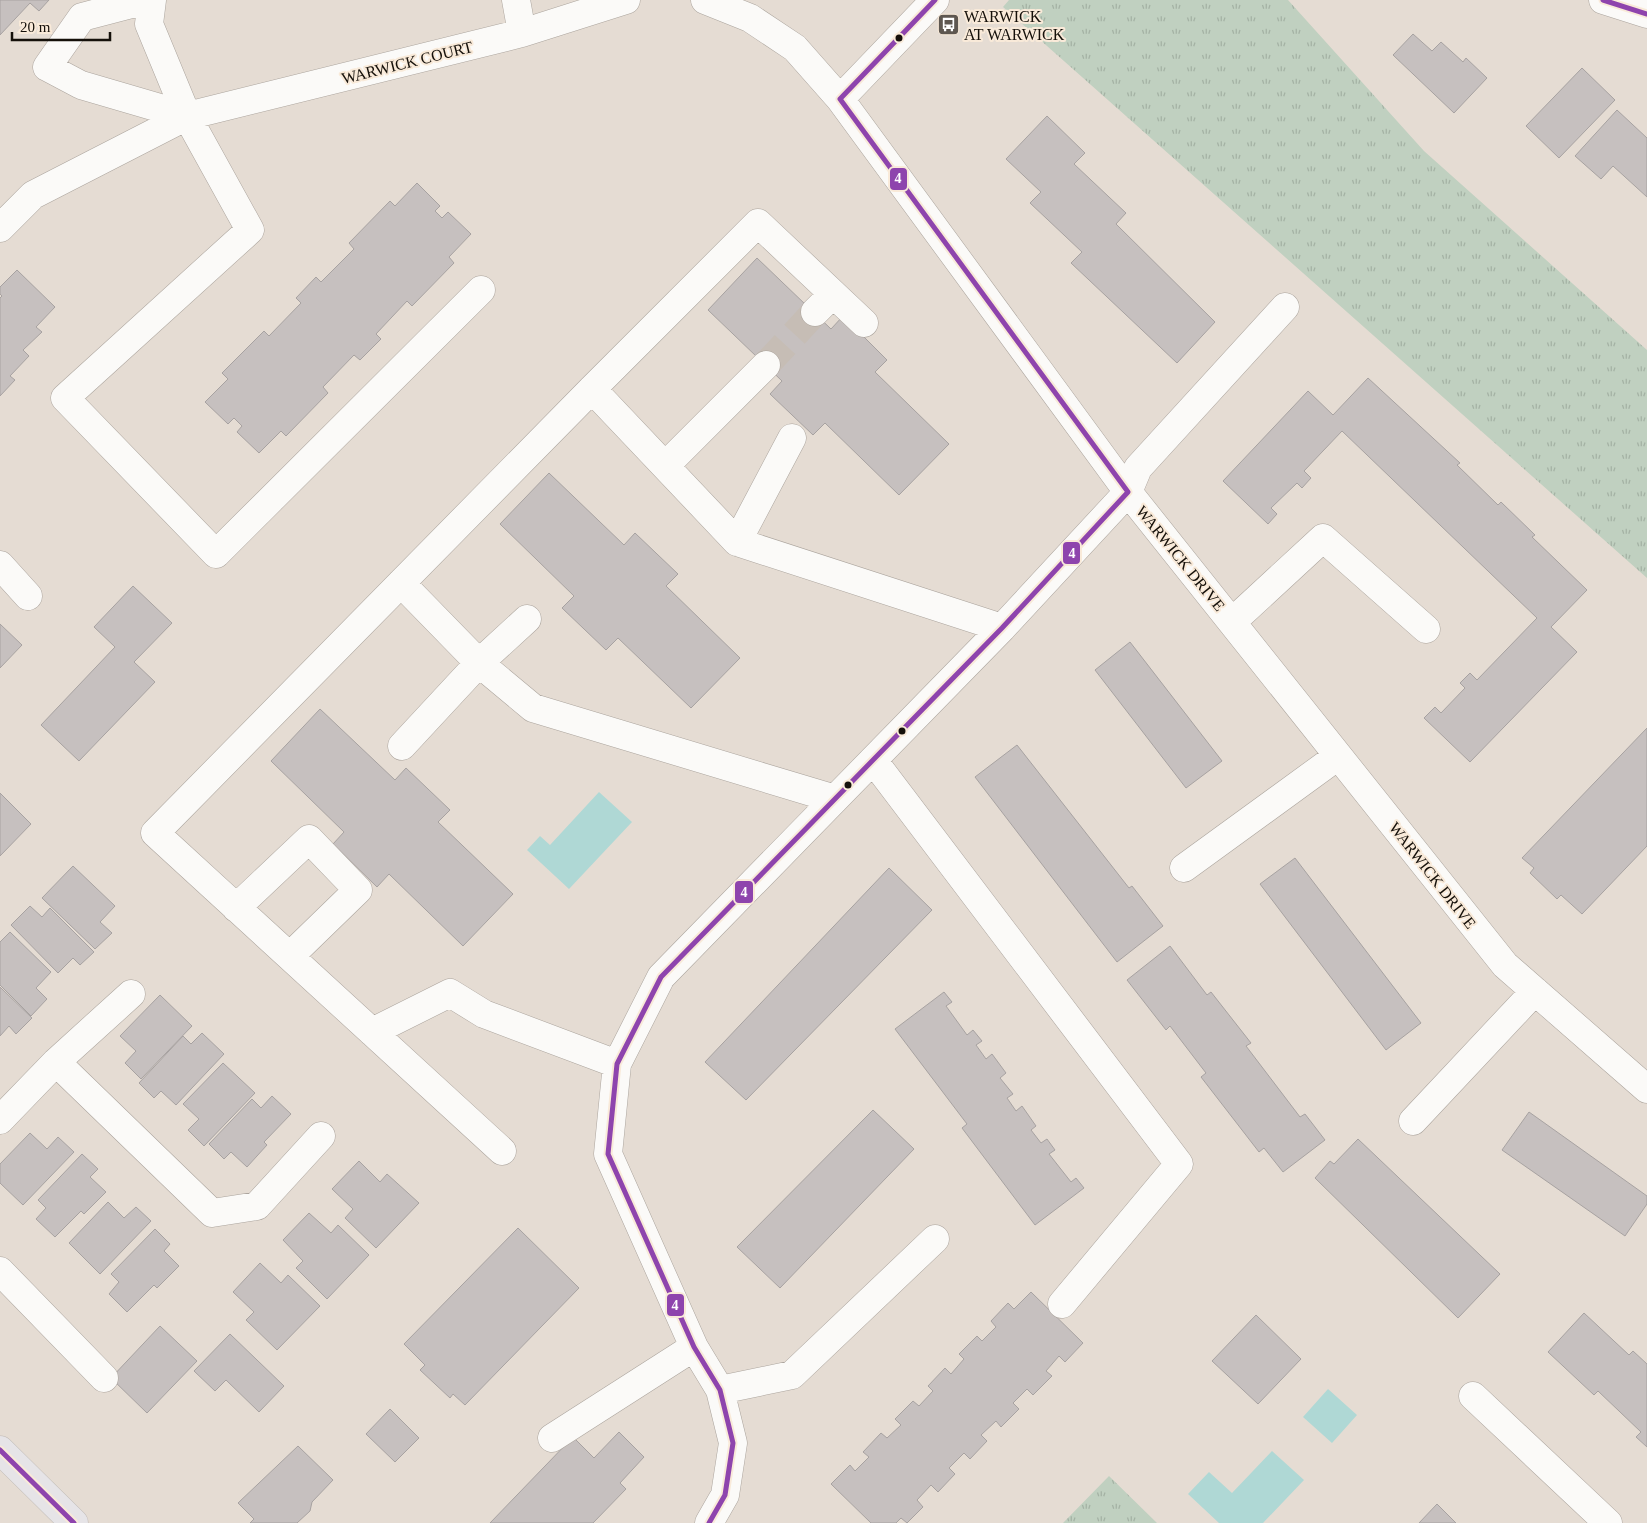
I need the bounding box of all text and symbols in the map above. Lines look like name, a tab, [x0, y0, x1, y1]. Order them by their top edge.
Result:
place label: WARWICK AT WARWICK	[964, 8, 1065, 43]
scale bar	[12, 10, 110, 42]
bus stop icon: WARWICK AT WARWICK	[936, 13, 960, 37]
text: 20 m	[20, 19, 51, 35]
unlabelled marker	[894, 33, 904, 43]
street label: WARWICK COURT	[340, 38, 475, 87]
line badge: 4	[889, 167, 908, 191]
text: 4	[895, 171, 902, 186]
street label: WARWICK DRIVE	[1133, 502, 1228, 614]
line badge: 4	[1062, 541, 1081, 565]
text: 4	[1069, 546, 1076, 561]
unlabelled marker	[897, 726, 907, 736]
unlabelled marker	[843, 780, 853, 790]
street label: WARWICK DRIVE	[1386, 819, 1479, 932]
line badge: 4	[734, 880, 754, 904]
text: 4	[741, 885, 748, 900]
line badge: 4	[666, 1293, 685, 1317]
text: 4	[672, 1298, 679, 1313]

